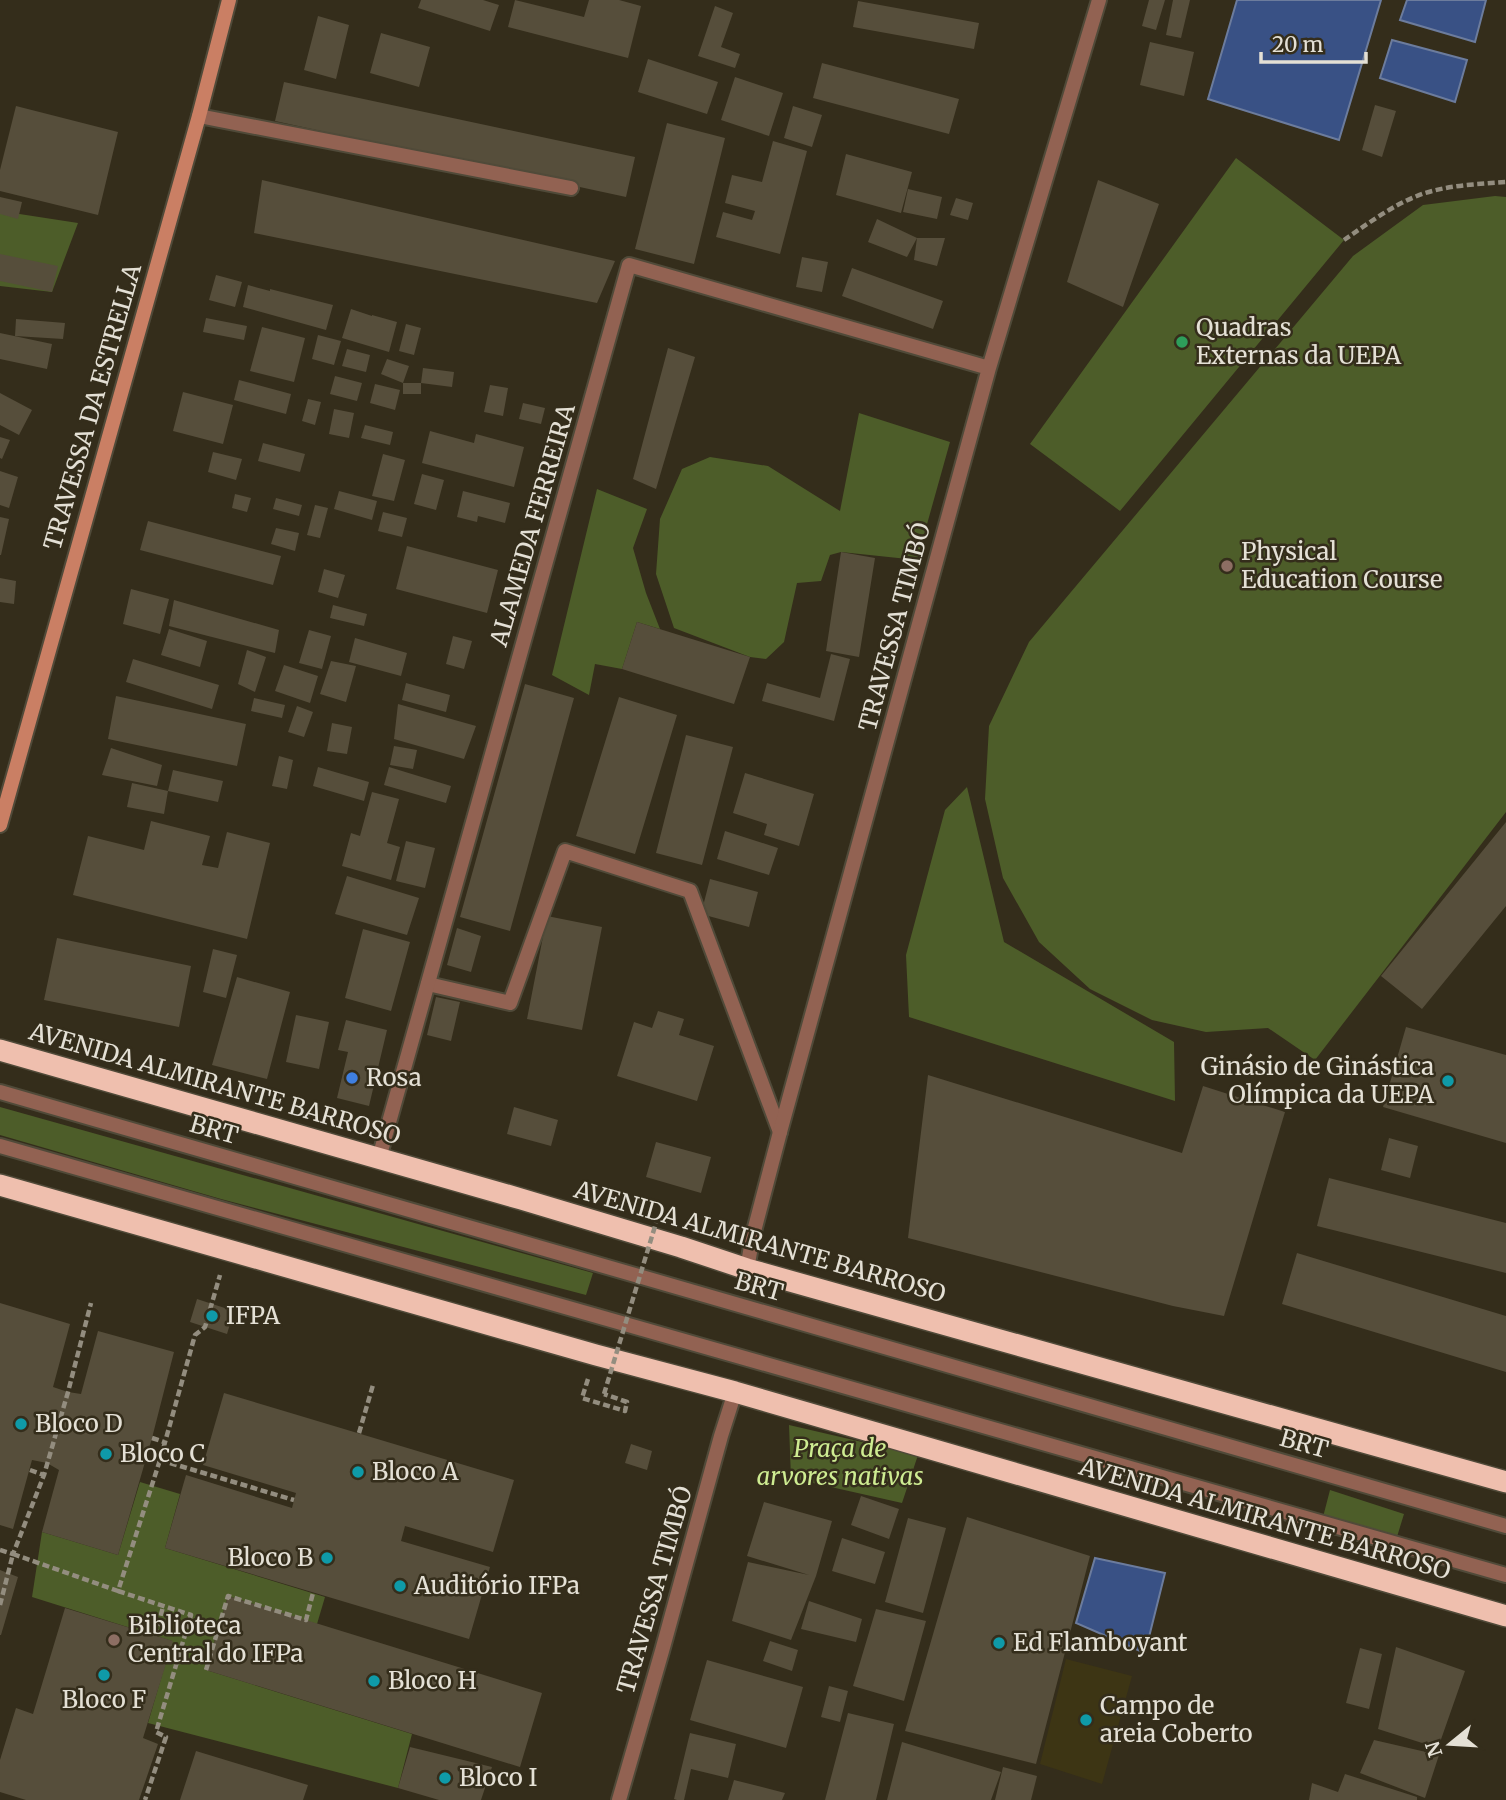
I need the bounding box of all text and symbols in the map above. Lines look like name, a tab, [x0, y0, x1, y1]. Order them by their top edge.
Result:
scale bar	[1261, 21, 1366, 65]
text: 20 m	[1272, 31, 1324, 58]
street label: TRAVESSA DA ESTRELLA	[37, 259, 149, 554]
place label: Quadras Externas da UEPA	[1196, 312, 1402, 371]
marker: Quadras Externas da UEPA	[1174, 334, 1190, 350]
street label: ALAMEDA FERREIRA	[483, 399, 582, 651]
street label: TRAVESSA TIMBÓ	[852, 519, 937, 735]
place label: Physical Education Course	[1241, 536, 1442, 595]
marker: Physical Education Course	[1219, 558, 1235, 574]
street label: AVENIDA ALMIRANTE BARROSO	[25, 1015, 404, 1151]
place label: Ginásio de Ginástica Olímpica da UEPA	[1201, 1051, 1435, 1110]
place label: Rosa	[366, 1062, 422, 1093]
marker: Rosa	[344, 1070, 360, 1086]
marker: Ginásio de Ginástica Olímpica da UEPA	[1440, 1073, 1456, 1089]
street label: BRT	[186, 1108, 242, 1151]
street label: AVENIDA ALMIRANTE BARROSO	[570, 1173, 949, 1309]
street label: BRT	[731, 1265, 787, 1308]
place label: IFPA	[226, 1300, 281, 1331]
marker: IFPA	[204, 1308, 220, 1324]
place label: Bloco D	[35, 1408, 123, 1439]
marker: Bloco D	[13, 1416, 29, 1432]
street label: BRT	[1276, 1422, 1332, 1465]
park label: Praça de arvores nativas	[757, 1433, 923, 1492]
place label: Bloco C	[120, 1438, 205, 1469]
marker: Bloco C	[98, 1446, 114, 1462]
street label: AVENIDA ALMIRANTE BARROSO	[1075, 1450, 1454, 1586]
place label: Bloco A	[372, 1456, 460, 1487]
marker: Bloco A	[350, 1464, 366, 1480]
street label: TRAVESSA TIMBÓ	[610, 1482, 699, 1697]
place label: Bloco B	[227, 1542, 313, 1573]
marker: Bloco B	[319, 1550, 335, 1566]
place label: Auditório IFPa	[413, 1570, 580, 1601]
marker: Auditório IFPa	[392, 1578, 408, 1594]
place label: Biblioteca Central do IFPa	[128, 1610, 304, 1669]
place label: Ed Flamboyant	[1013, 1627, 1188, 1658]
marker: Biblioteca Central do IFPa	[106, 1632, 122, 1648]
marker: Ed Flamboyant	[991, 1635, 1007, 1651]
place label: Bloco H	[388, 1665, 477, 1696]
marker: Bloco F	[96, 1667, 112, 1683]
marker: Bloco H	[366, 1673, 382, 1689]
place label: Bloco F	[62, 1684, 146, 1715]
place label: Campo de areia Coberto	[1100, 1690, 1253, 1749]
north arrow	[1415, 1709, 1485, 1779]
marker: Campo de areia Coberto	[1078, 1712, 1094, 1728]
text: N	[1420, 1738, 1448, 1760]
place label: Bloco I	[459, 1762, 537, 1793]
marker: Bloco I	[437, 1770, 453, 1786]

